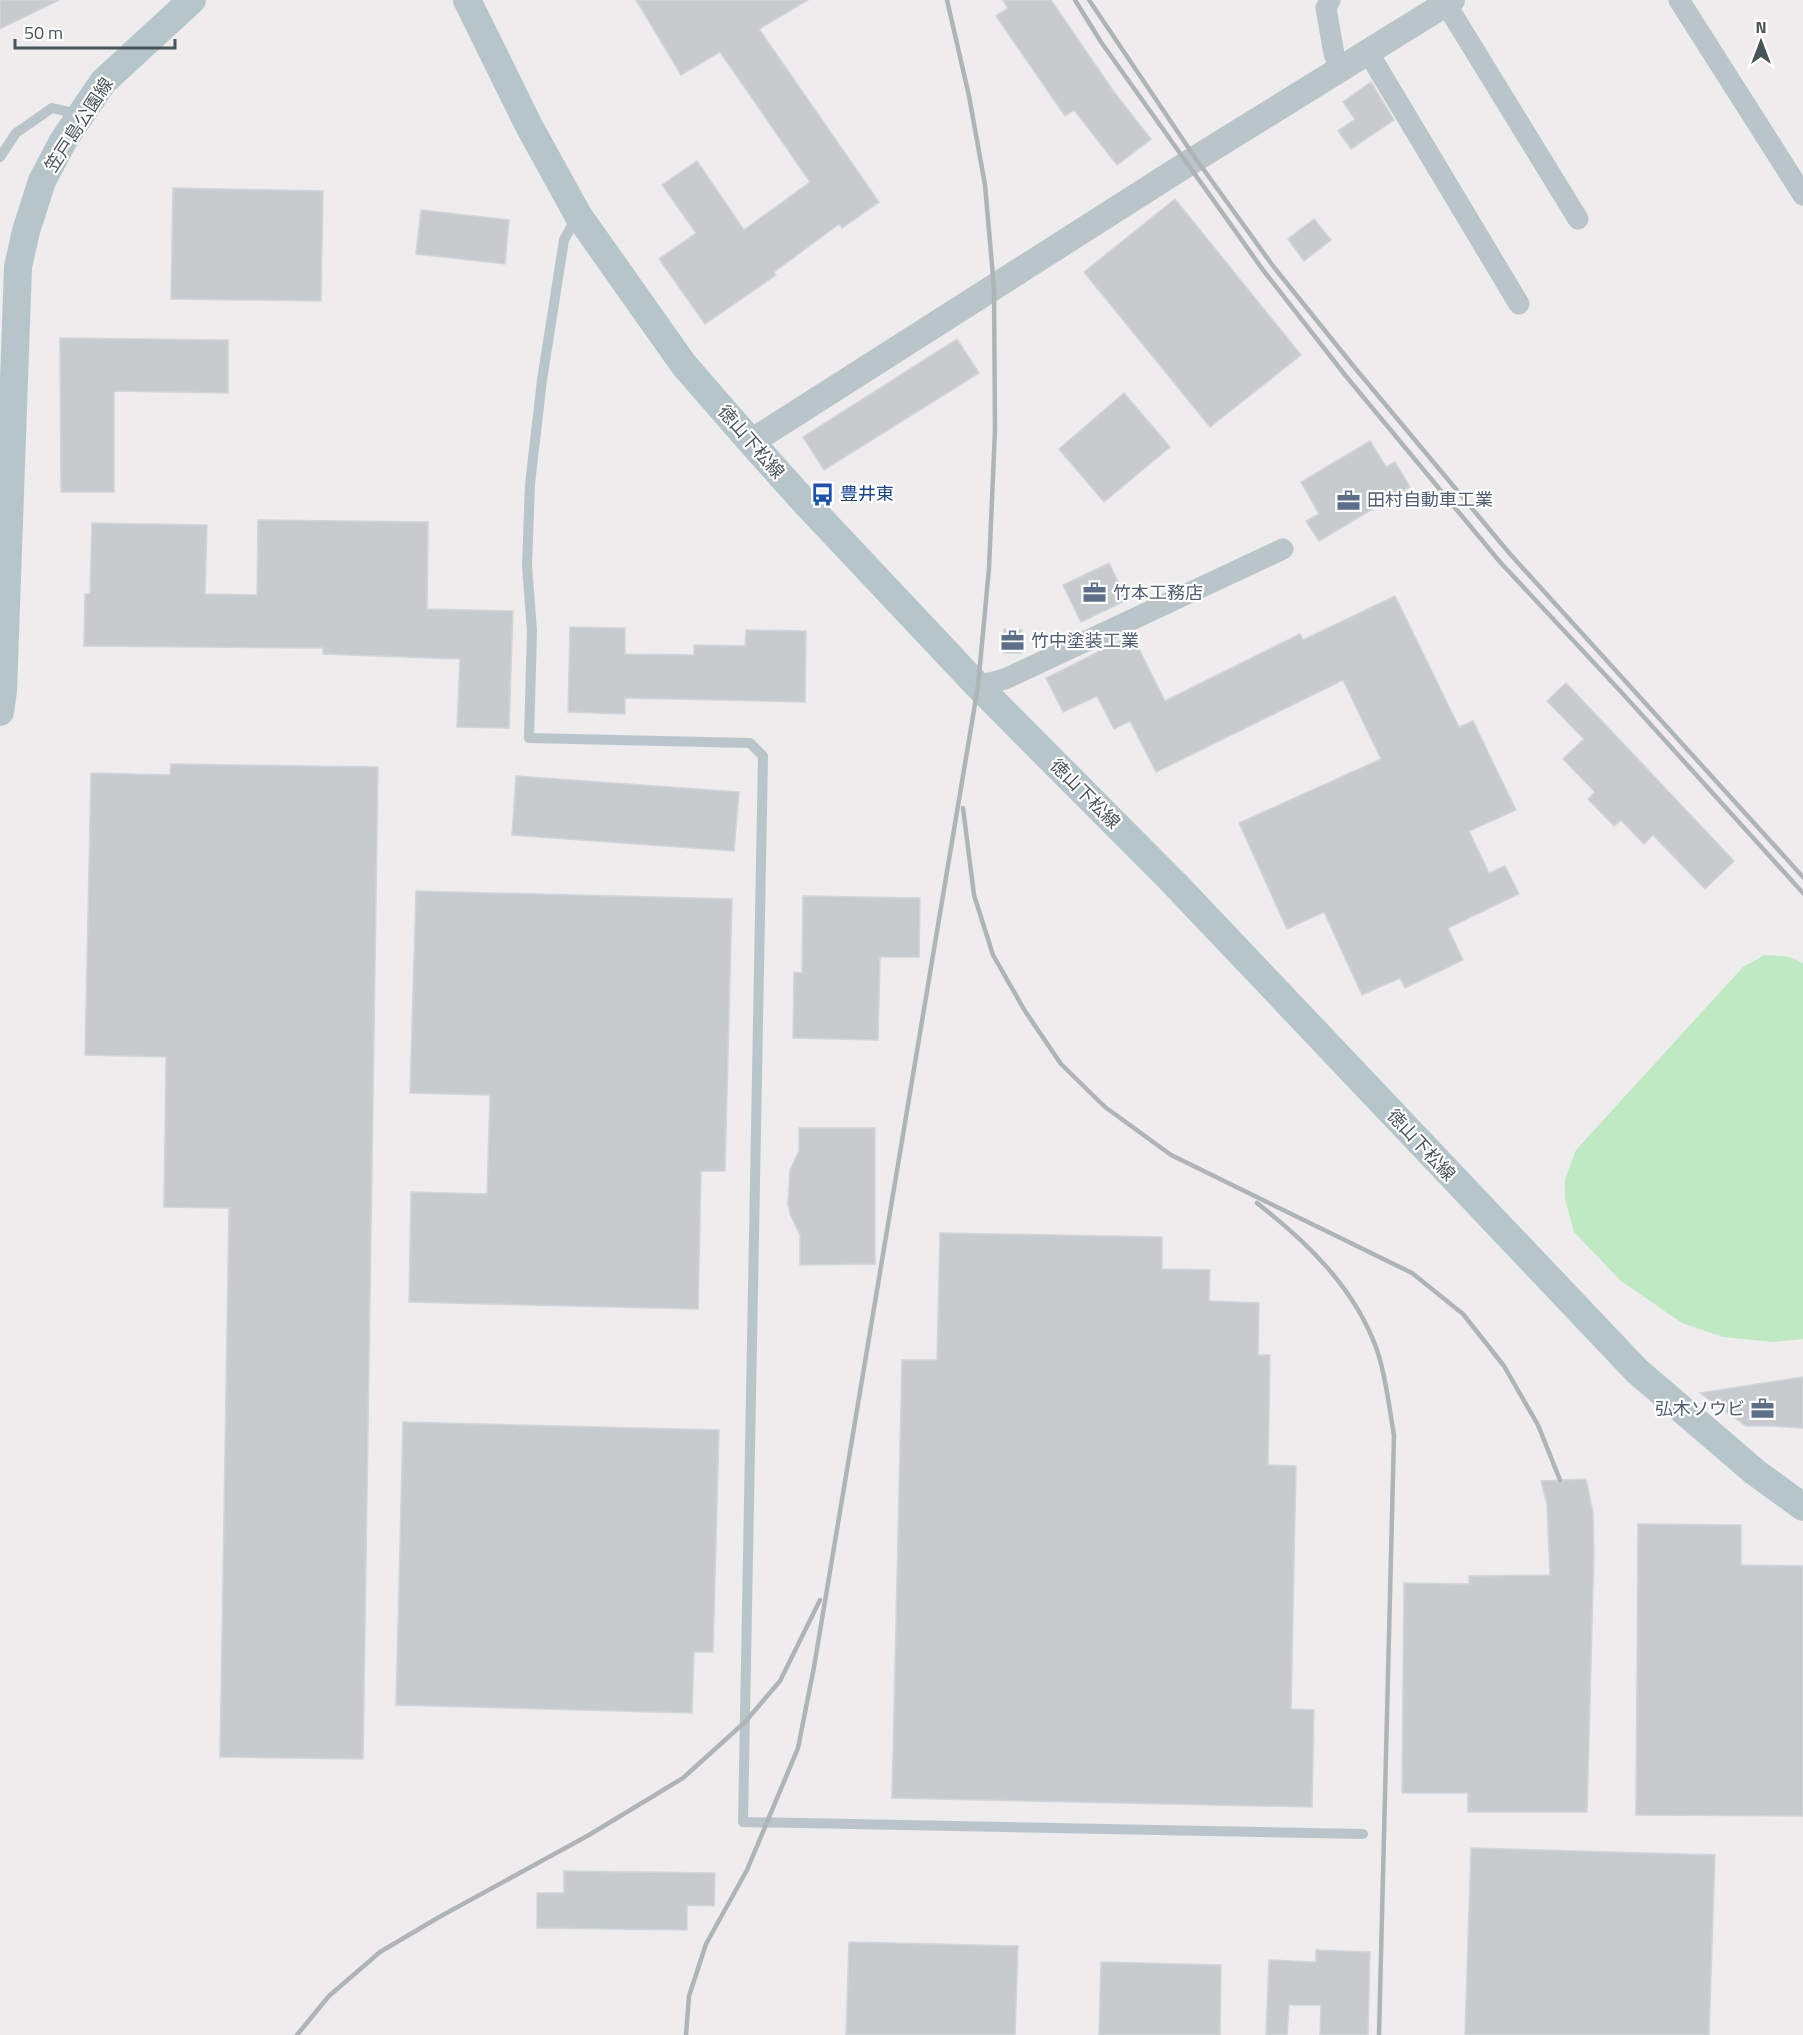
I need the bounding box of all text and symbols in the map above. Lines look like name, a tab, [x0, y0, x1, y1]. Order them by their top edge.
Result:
scale bar	[15, 12, 176, 50]
north arrow	[1731, 12, 1791, 72]
text: N	[1755, 15, 1767, 39]
text: 50 m	[24, 19, 63, 46]
street label: 笠戸島公園線	[38, 72, 119, 177]
street label: 徳山下松線	[712, 399, 791, 484]
place label: 豊井東	[840, 480, 894, 507]
bus stop icon: 豊井東	[809, 481, 835, 507]
place label: 田村自動車工業	[1367, 486, 1493, 513]
office icon: 田村自動車工業	[1336, 487, 1362, 513]
place label: 竹本工務店	[1113, 579, 1203, 606]
office icon: 竹本工務店	[1082, 580, 1108, 606]
place label: 竹中塗装工業	[1031, 627, 1139, 654]
office icon: 竹中塗装工業	[1000, 628, 1026, 654]
street label: 徳山下松線	[1044, 752, 1127, 835]
street label: 徳山下松線	[1381, 1103, 1462, 1187]
place label: 弘木ソウビ	[1655, 1395, 1745, 1422]
office icon: 弘木ソウビ	[1750, 1396, 1776, 1422]

